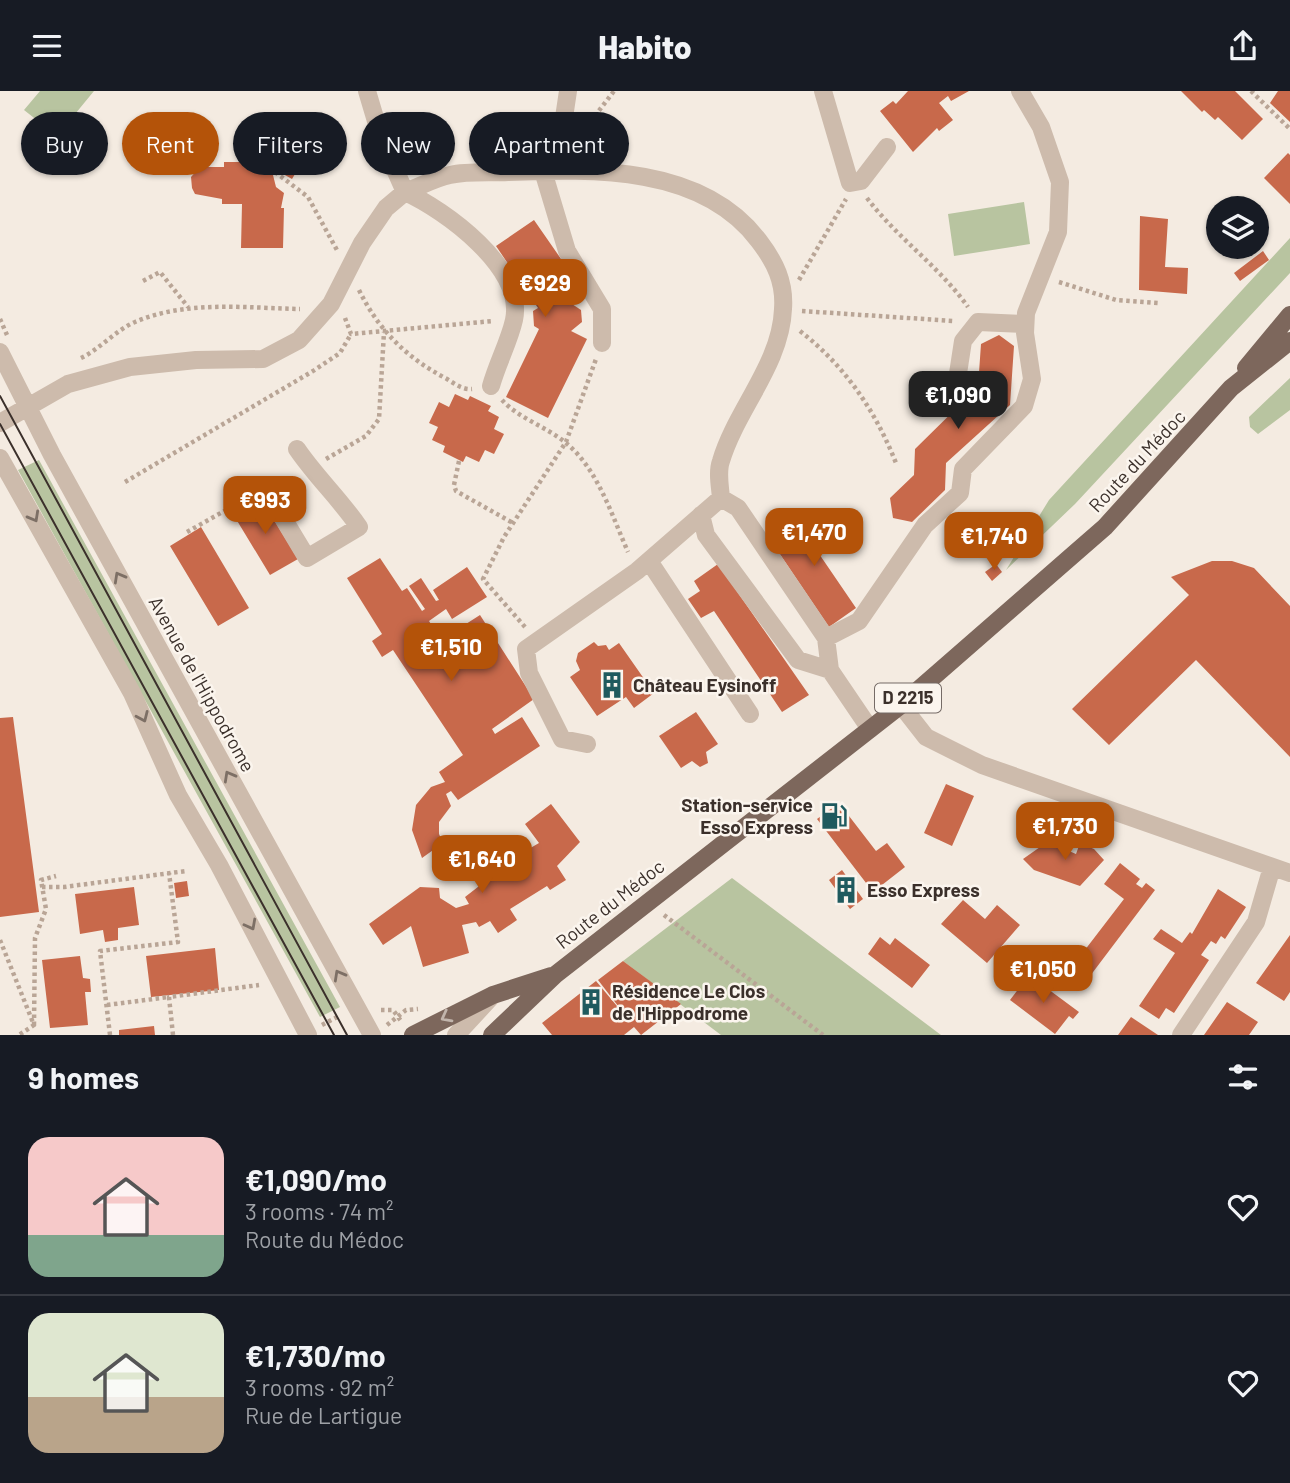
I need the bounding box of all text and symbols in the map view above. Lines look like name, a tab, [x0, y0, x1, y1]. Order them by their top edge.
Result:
icon: menu	[28, 27, 66, 65]
text: Habito	[598, 27, 692, 65]
icon: share	[1224, 27, 1262, 65]
chip: Buy	[21, 112, 108, 175]
chip: Rent	[122, 112, 219, 175]
chip: Filters	[233, 112, 347, 175]
chip: New	[361, 112, 455, 175]
chip: Apartment	[469, 112, 629, 175]
map controls	[1206, 196, 1269, 259]
button: layers	[1206, 196, 1269, 259]
pin: €929	[504, 259, 586, 319]
text: €929	[519, 268, 571, 296]
pin: €1,090	[901, 371, 1015, 431]
text: €1,090	[925, 380, 991, 408]
street label: Route du Médoc	[1083, 405, 1190, 517]
pin: €993	[224, 477, 306, 536]
text: €993	[239, 485, 291, 513]
pin: €1,470	[757, 509, 871, 568]
one-way arrow	[26, 510, 39, 522]
pin: €1,740	[937, 512, 1051, 572]
text: €1,470	[781, 517, 847, 545]
text: €1,740	[960, 521, 1028, 549]
one-way arrow	[114, 572, 127, 584]
street label: Avenue de l'Hippodrome	[145, 592, 260, 776]
pin: €1,510	[394, 623, 508, 683]
text: €1,510	[420, 632, 482, 660]
building icon: Château Eysinoff	[597, 670, 627, 700]
place label: Château Eysinoff	[633, 673, 776, 696]
road number: D 2215	[875, 683, 941, 713]
one-way arrow	[135, 709, 149, 722]
one-way arrow	[224, 771, 237, 783]
place label: Station-service Esso Express	[681, 793, 813, 838]
fuel station icon: Station-service Esso Express	[819, 801, 849, 831]
pin: €1,730	[1008, 803, 1122, 862]
text: €1,730	[1032, 811, 1098, 839]
pin: €1,640	[425, 835, 539, 895]
text: €1,640	[448, 844, 516, 872]
street label: Route du Médoc	[551, 854, 669, 953]
building icon: Esso Express	[831, 875, 861, 905]
place label: Esso Express	[867, 878, 980, 901]
one-way arrow	[243, 918, 256, 930]
pin: €1,050	[986, 946, 1100, 1005]
text: €1,050	[1010, 954, 1076, 982]
one-way arrow	[334, 970, 347, 982]
place label: Résidence Le Clos de l'Hippodrome	[612, 979, 765, 1024]
building icon: Résidence Le Clos de l'Hippodrome	[576, 987, 606, 1017]
one-way arrow	[440, 1009, 453, 1023]
icon: filters	[1224, 1058, 1262, 1096]
text: 9 homes	[28, 1059, 139, 1095]
text: €1,090/mo	[245, 1161, 387, 1197]
icon: home	[84, 1165, 168, 1249]
icon: heart	[1224, 1188, 1262, 1226]
text: 3 rooms · 74 m²	[245, 1197, 394, 1225]
text: Route du Médoc	[245, 1225, 404, 1253]
text: €1,730/mo	[245, 1337, 386, 1373]
icon: home	[84, 1341, 168, 1425]
icon: heart	[1224, 1364, 1262, 1402]
text: 3 rooms · 92 m²	[245, 1373, 394, 1401]
text: Rue de Lartigue	[245, 1401, 402, 1429]

